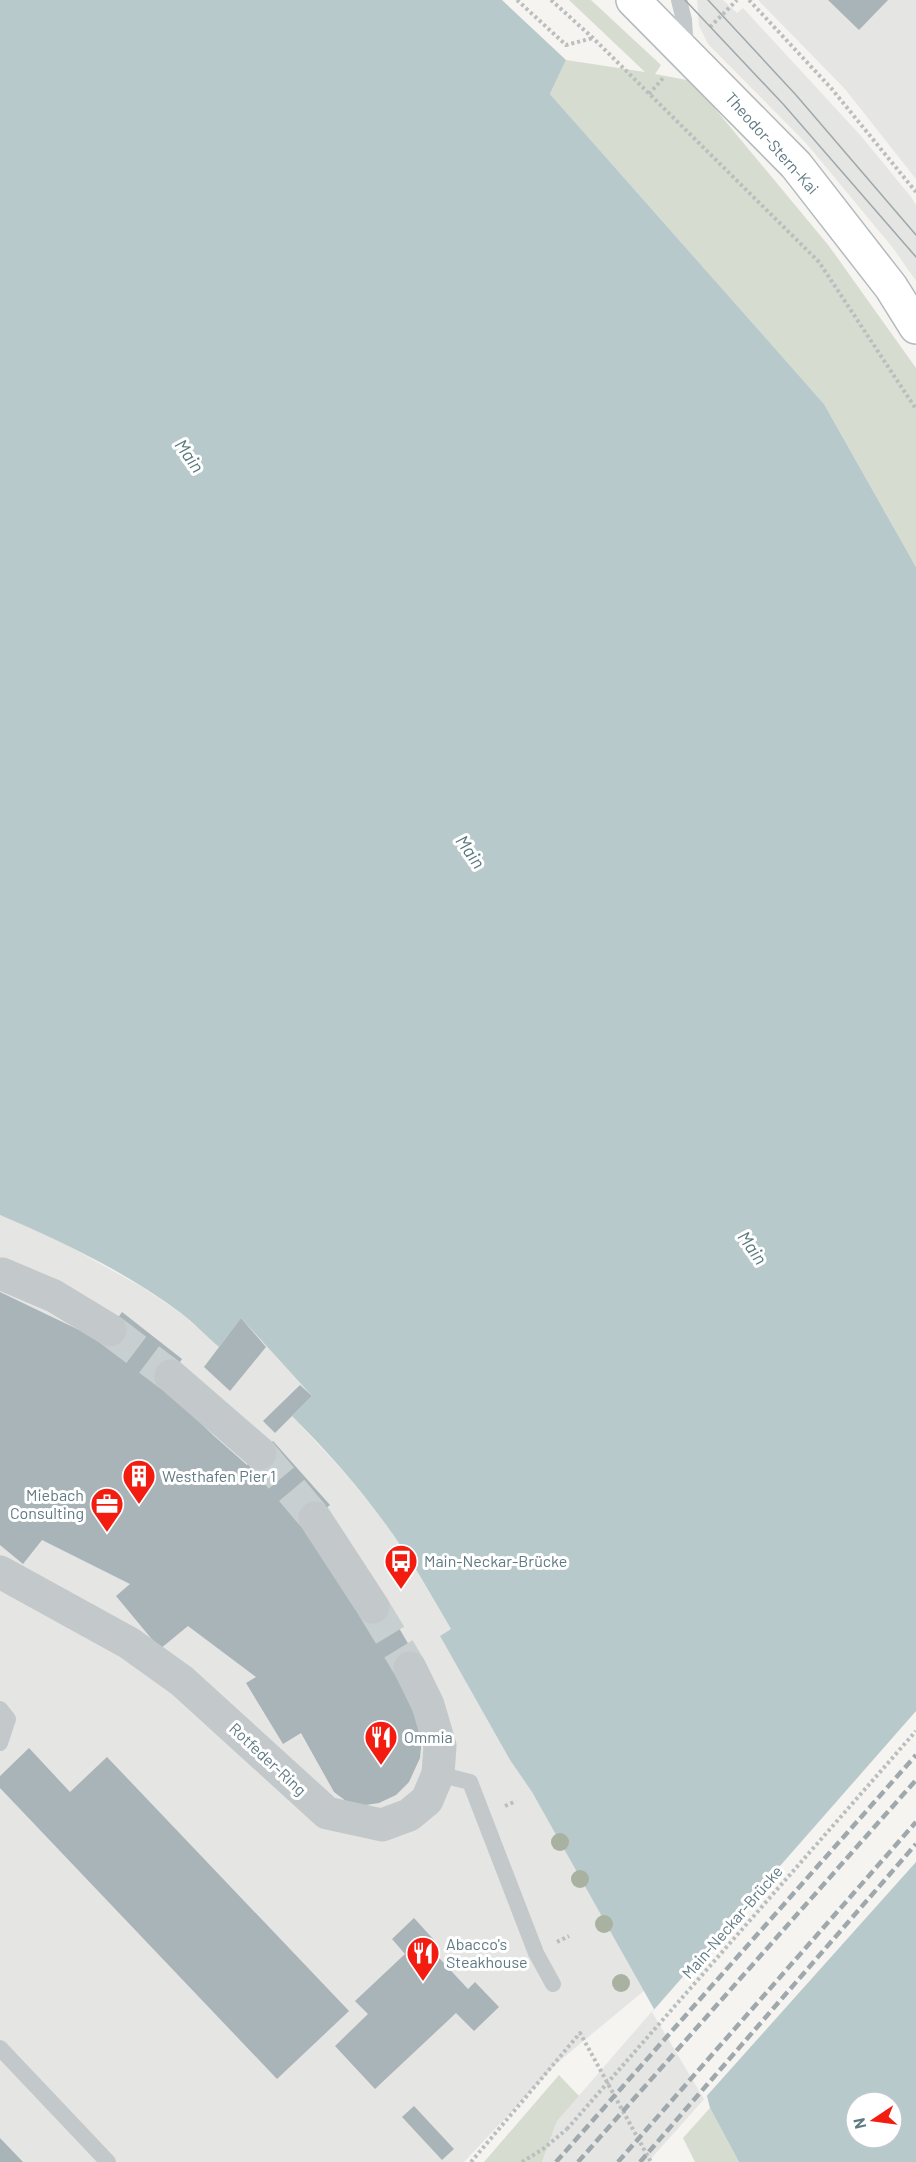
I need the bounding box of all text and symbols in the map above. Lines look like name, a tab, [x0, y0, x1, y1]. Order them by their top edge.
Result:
street label: Theodor-Stern-Kai	[722, 88, 823, 198]
water label: Main	[171, 434, 209, 476]
water label: Main	[452, 830, 490, 872]
water label: Main	[734, 1226, 772, 1268]
building icon: Westhafen Pier 1	[121, 1458, 157, 1505]
place label: Westhafen Pier 1	[162, 1466, 276, 1485]
place label: Miebach Consulting	[10, 1485, 84, 1522]
office icon: Miebach Consulting	[89, 1486, 125, 1533]
bus stop icon: Main-Neckar-Brücke	[383, 1543, 419, 1590]
place label: Main-Neckar-Brücke	[424, 1551, 567, 1570]
street label: Rotfeder-Ring	[226, 1718, 311, 1799]
restaurant icon: Ommia	[363, 1719, 399, 1766]
place label: Ommia	[404, 1727, 453, 1746]
street label: Main-Neckar-Brücke	[677, 1861, 786, 1982]
place label: Abacco's Steakhouse	[446, 1934, 528, 1971]
restaurant icon: Abacco's Steakhouse	[405, 1935, 441, 1982]
north arrow	[844, 2090, 904, 2150]
text: N	[848, 2116, 869, 2131]

